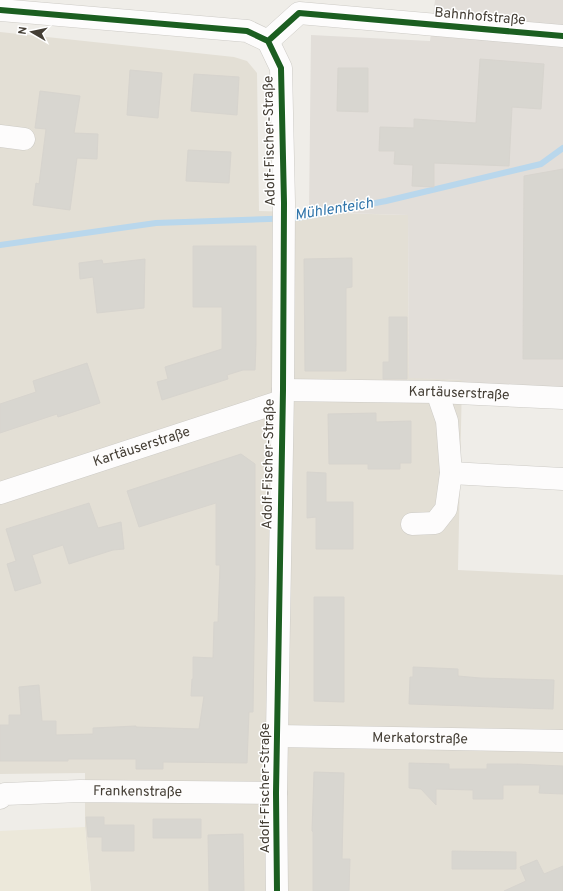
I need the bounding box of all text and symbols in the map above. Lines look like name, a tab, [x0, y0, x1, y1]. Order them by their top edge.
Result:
street label: Bahnhofstraße	[434, 5, 526, 29]
north arrow	[12, 12, 52, 52]
text: N	[16, 26, 31, 36]
street label: Adolf-Fischer-Straße	[260, 75, 280, 207]
water label: Mühlenteich	[293, 194, 375, 226]
street label: Kartäuserstraße	[408, 383, 510, 404]
street label: Adolf-Fischer-Straße	[259, 398, 279, 530]
street label: Kartäuserstraße	[91, 423, 192, 471]
street label: Adolf-Fischer-Straße	[257, 723, 274, 853]
street label: Merkatorstraße	[372, 729, 468, 748]
street label: Frankenstraße	[93, 783, 182, 801]

